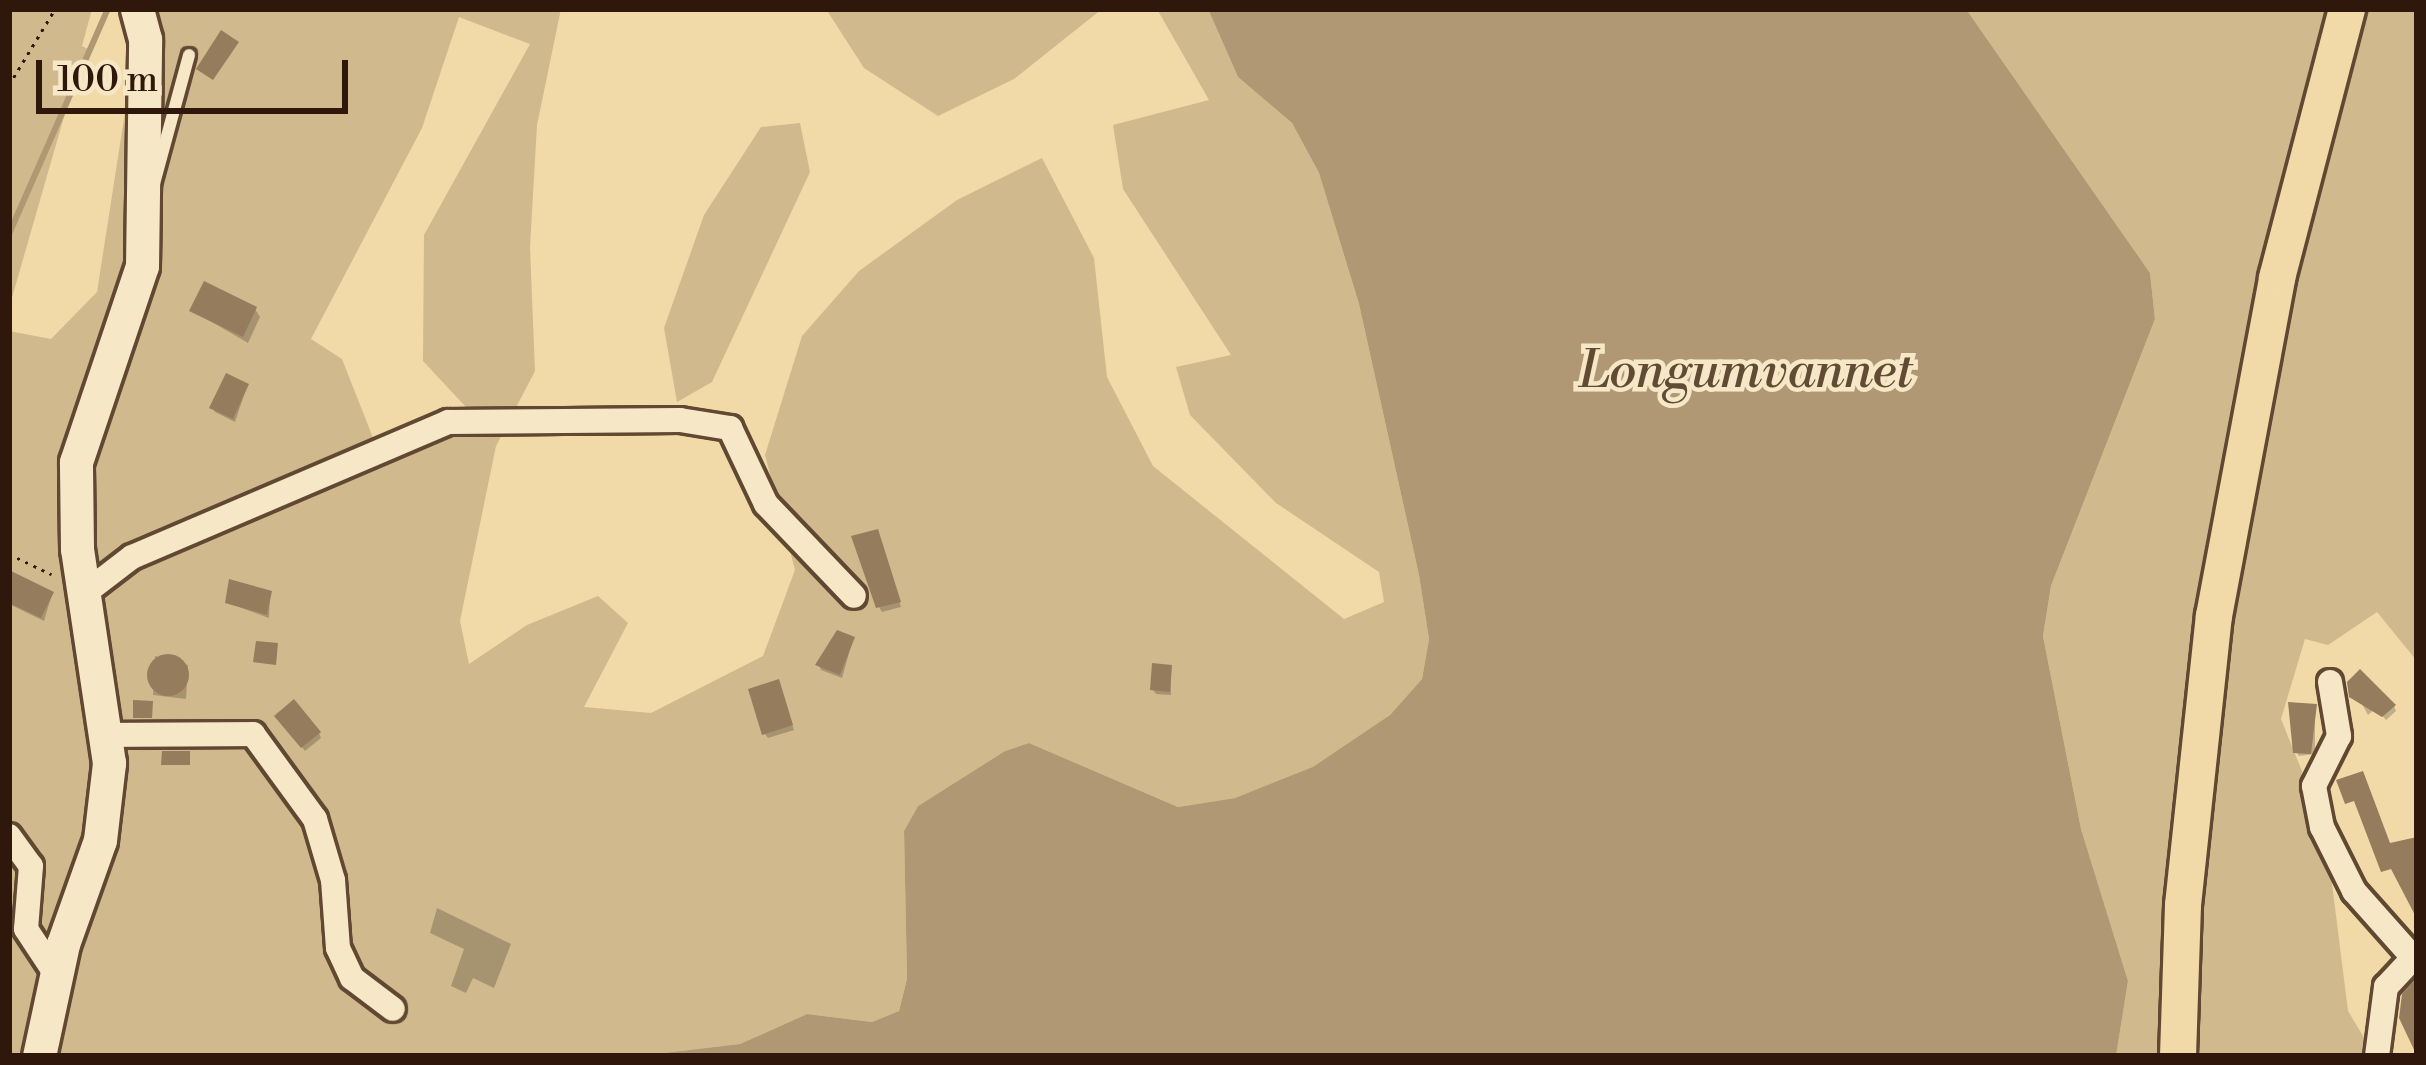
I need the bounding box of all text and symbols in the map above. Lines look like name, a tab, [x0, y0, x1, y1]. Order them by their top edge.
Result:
scale bar	[42, 36, 354, 110]
text: 100 m	[57, 58, 158, 103]
water label: Longumvannet	[1579, 341, 1913, 403]

